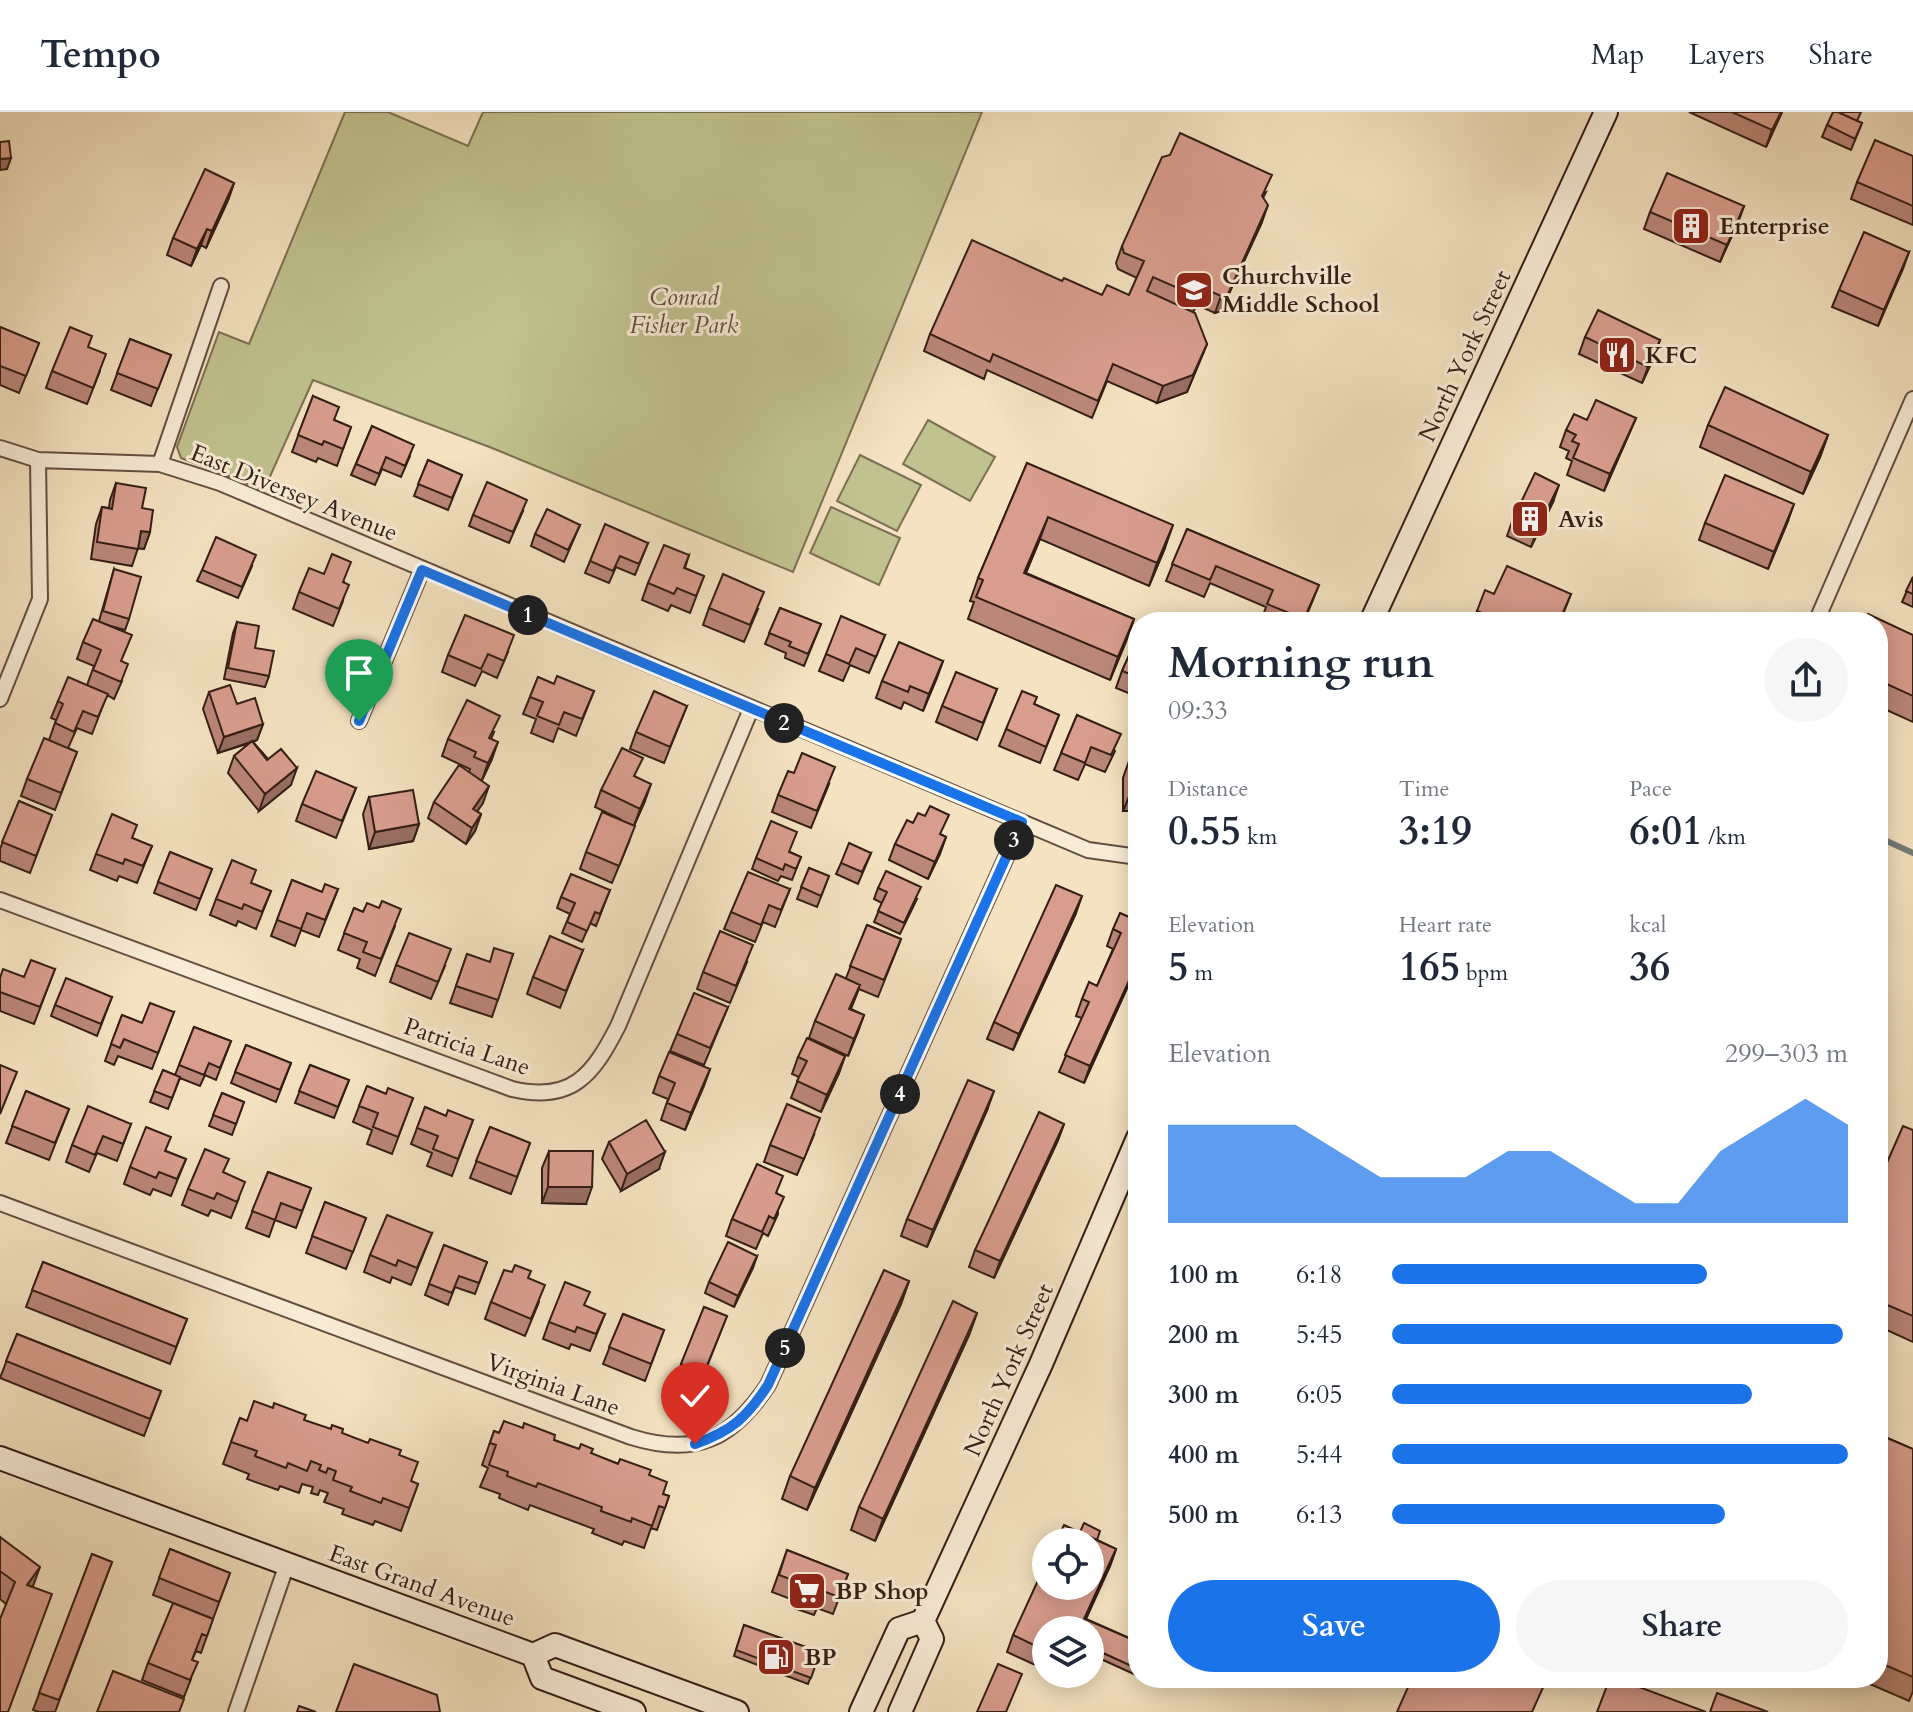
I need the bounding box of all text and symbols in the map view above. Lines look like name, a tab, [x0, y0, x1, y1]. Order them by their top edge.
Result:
text: Tempo	[40, 29, 161, 81]
text: Map	[1591, 36, 1644, 74]
text: Layers	[1688, 36, 1765, 74]
text: Share	[1809, 36, 1873, 74]
building icon: Enterprise	[1670, 205, 1712, 247]
place label: Enterprise	[1719, 210, 1830, 243]
place label: Churchville Middle School	[1222, 260, 1380, 321]
street label: North York Street	[1411, 264, 1519, 447]
school or university icon: Churchville Middle School	[1173, 269, 1215, 311]
park label: Conrad Fisher Park	[630, 281, 739, 342]
restaurant icon: KFC	[1596, 334, 1638, 376]
place label: KFC	[1645, 339, 1697, 372]
street label: East Diversey Avenue	[185, 436, 403, 550]
building icon: Avis	[1509, 498, 1551, 540]
place label: Avis	[1558, 503, 1604, 536]
pin: 1	[508, 595, 548, 635]
text: 1	[522, 600, 534, 630]
text: Morning run	[1168, 633, 1434, 693]
button: share	[1764, 638, 1848, 722]
pin	[325, 639, 393, 721]
icon: arrive	[337, 651, 381, 695]
text: 09:33	[1168, 693, 1228, 728]
pin: 2	[764, 703, 804, 743]
text: 2	[778, 708, 790, 738]
text: Distance	[1168, 774, 1248, 804]
text: Time	[1399, 774, 1450, 804]
text: Pace	[1629, 774, 1672, 804]
text: 0.55	[1168, 804, 1241, 859]
text: 3:19	[1399, 804, 1472, 859]
text: 6:01	[1629, 804, 1702, 859]
pin: 3	[994, 820, 1034, 860]
text: km	[1241, 822, 1277, 852]
text: /km	[1702, 822, 1746, 852]
text: 3	[1008, 825, 1020, 855]
text: Elevation	[1168, 910, 1255, 940]
text: Heart rate	[1399, 910, 1492, 940]
text: kcal	[1629, 910, 1666, 940]
text: 5	[1168, 940, 1189, 995]
text: 165	[1399, 940, 1460, 995]
text: 36	[1629, 940, 1670, 995]
text: m	[1189, 958, 1213, 988]
text: bpm	[1460, 958, 1508, 988]
street label: Patricia Lane	[399, 1010, 535, 1084]
text: Elevation	[1168, 1036, 1271, 1071]
text: 299–303 m	[1725, 1036, 1848, 1071]
pin: 4	[880, 1074, 920, 1114]
text: 4	[894, 1079, 906, 1109]
text: 100 m	[1168, 1257, 1239, 1292]
text: 6:18	[1296, 1257, 1343, 1292]
street label: North York Street	[956, 1278, 1062, 1462]
text: 200 m	[1168, 1317, 1239, 1352]
text: 5:45	[1296, 1317, 1343, 1352]
pin: 5	[765, 1328, 805, 1368]
text: 5	[779, 1333, 791, 1363]
street label: Virginia Lane	[482, 1346, 624, 1424]
pin	[661, 1362, 729, 1444]
icon: check	[673, 1374, 717, 1418]
text: 300 m	[1168, 1377, 1239, 1412]
text: 6:05	[1296, 1377, 1343, 1412]
text: 400 m	[1168, 1437, 1239, 1472]
text: 5:44	[1296, 1437, 1343, 1472]
text: 500 m	[1168, 1497, 1239, 1532]
text: 6:13	[1296, 1497, 1343, 1532]
map controls	[1032, 1528, 1104, 1688]
button: locate	[1032, 1528, 1104, 1600]
street label: East Grand Avenue	[324, 1537, 520, 1635]
supermarket icon: BP Shop	[786, 1570, 828, 1612]
place label: BP Shop	[835, 1575, 929, 1608]
button: Save	[1168, 1580, 1500, 1672]
button: Share	[1516, 1580, 1848, 1672]
button: layers	[1032, 1616, 1104, 1688]
fuel station icon: BP	[755, 1636, 797, 1678]
place label: BP	[804, 1641, 837, 1674]

